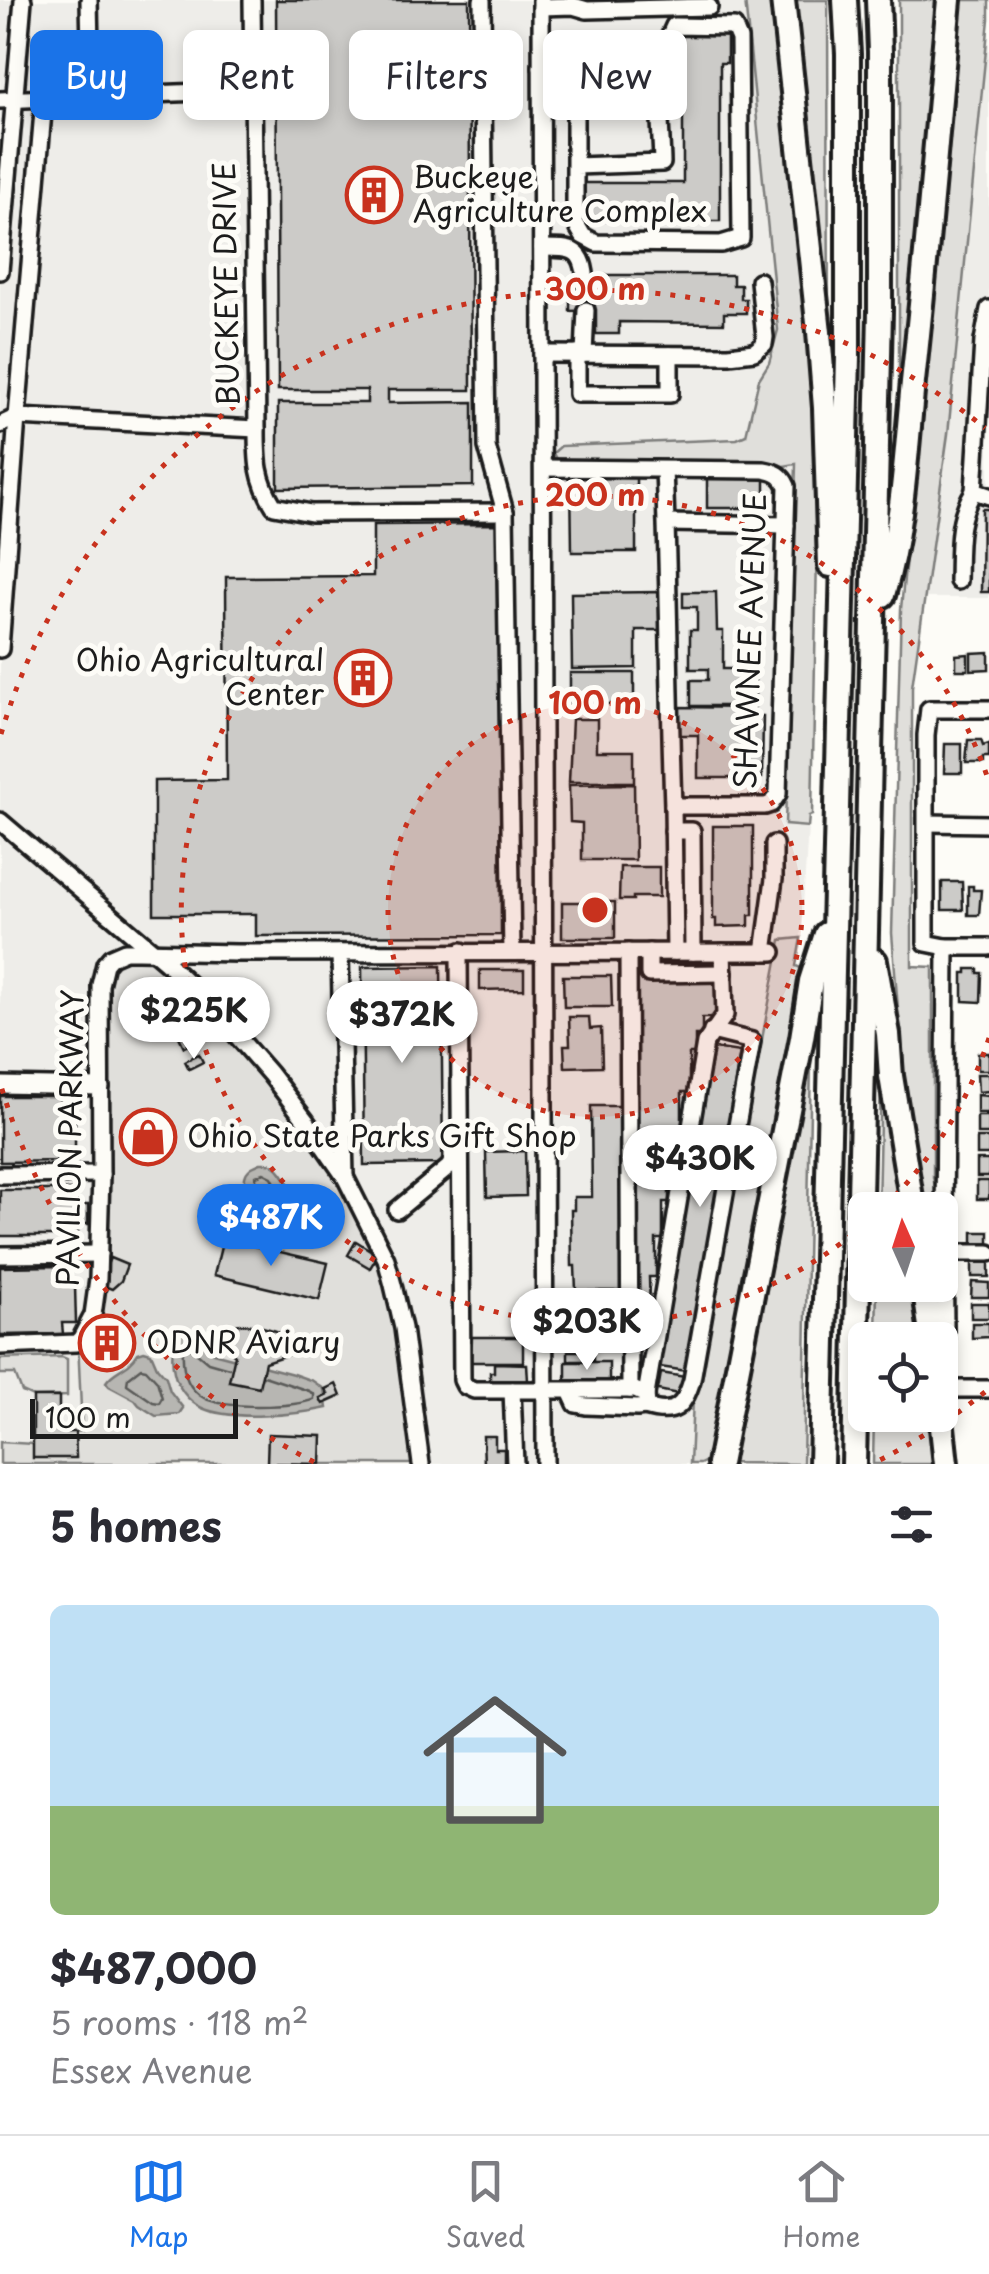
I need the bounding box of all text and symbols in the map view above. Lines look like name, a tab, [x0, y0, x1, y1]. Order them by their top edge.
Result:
chip: Buy	[30, 30, 163, 120]
chip: Rent	[183, 30, 329, 120]
chip: Filters	[349, 30, 523, 120]
chip: New	[543, 30, 687, 120]
place label: Buckeye Agriculture Complex	[413, 153, 707, 232]
street label: BUCKEYE DRIVE	[200, 162, 249, 406]
building icon: Buckeye Agriculture Complex	[344, 165, 404, 225]
text: 300 m	[544, 265, 646, 310]
text: 200 m	[545, 471, 645, 516]
street label: SHAWNEE AVENUE	[721, 492, 776, 790]
place label: Ohio Agricultural Center	[76, 636, 324, 715]
building icon: Ohio Agricultural Center	[333, 648, 393, 708]
text: 100 m	[548, 679, 642, 724]
centre of rings	[577, 892, 613, 928]
pin: $225K	[124, 977, 264, 1062]
pin: $372K	[332, 981, 472, 1066]
text: $225K	[140, 985, 248, 1033]
street label: PAVILION PARKWAY	[43, 989, 94, 1287]
text: $372K	[349, 989, 455, 1037]
shop icon: Ohio State Parks Gift Shop	[118, 1107, 178, 1167]
place label: Ohio State Parks Gift Shop	[187, 1112, 577, 1157]
pin: $430K	[630, 1125, 770, 1210]
text: $430K	[645, 1133, 755, 1181]
pin: $487K	[201, 1184, 341, 1269]
text: $487K	[219, 1192, 323, 1240]
north arrow	[848, 1192, 958, 1302]
map controls	[848, 1192, 958, 1432]
pin: $203K	[517, 1288, 657, 1373]
text: $203K	[532, 1296, 642, 1344]
building icon: ODNR Aviary	[77, 1313, 137, 1373]
place label: ODNR Aviary	[146, 1318, 340, 1363]
button: locate	[848, 1322, 958, 1432]
scale bar	[30, 1394, 238, 1438]
text: 100 m	[45, 1395, 131, 1438]
text: 5 homes	[50, 1493, 222, 1556]
icon: filters	[884, 1497, 939, 1552]
icon: home	[405, 1670, 585, 1850]
text: $487,000	[50, 1935, 257, 1998]
text: 5 rooms · 118 m²	[50, 1998, 308, 2046]
text: Essex Avenue	[50, 2046, 252, 2094]
tab: Map	[129, 2154, 188, 2257]
tab: Saved	[446, 2154, 525, 2257]
tab: Home	[782, 2154, 860, 2257]

